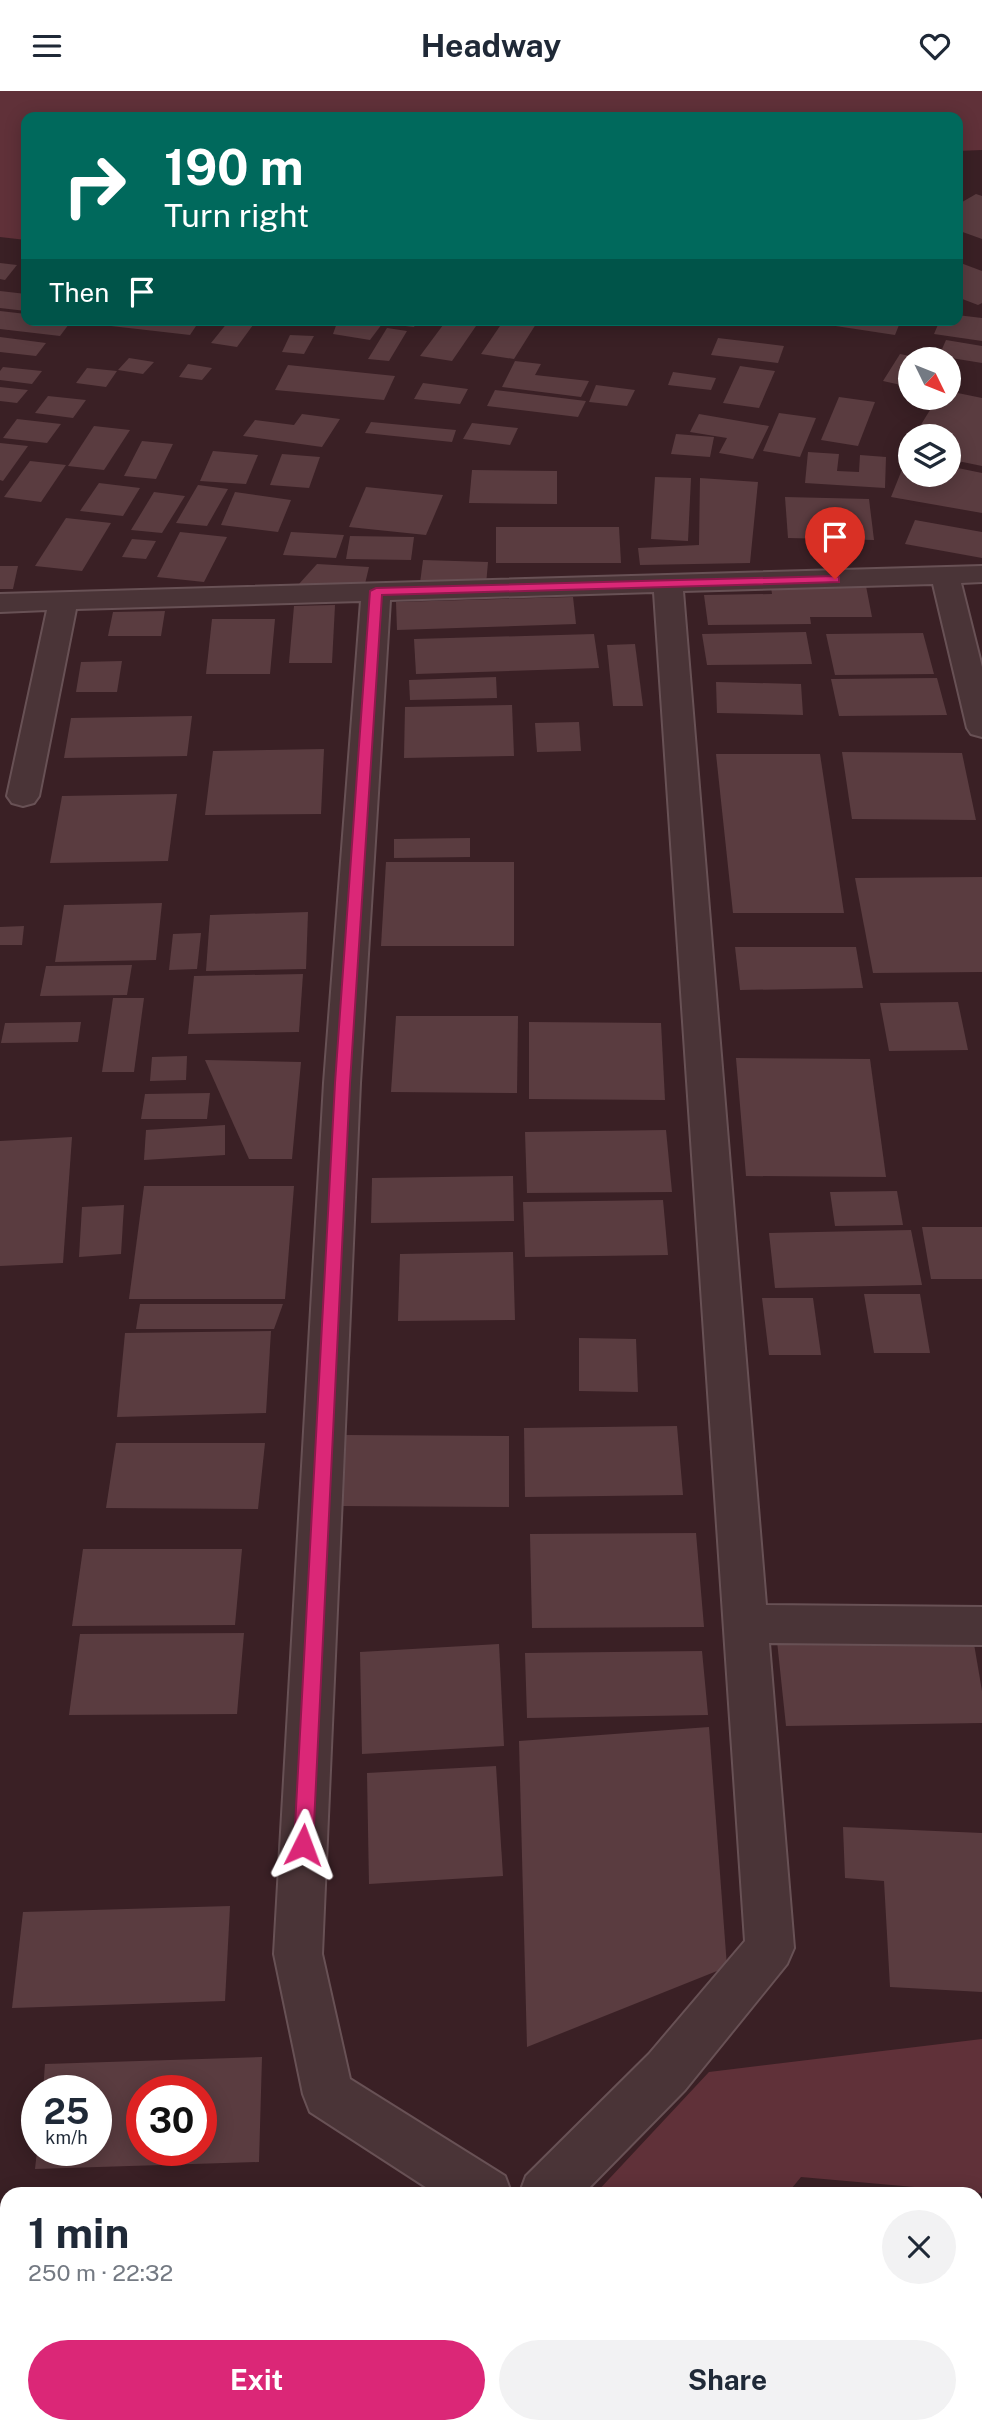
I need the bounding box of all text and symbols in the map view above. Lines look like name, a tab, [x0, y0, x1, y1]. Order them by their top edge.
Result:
icon: menu	[28, 27, 66, 65]
text: Headway	[421, 27, 561, 64]
icon: heart	[916, 27, 954, 65]
text: 190 m	[164, 138, 304, 196]
icon: right	[49, 140, 140, 231]
text: Turn right	[164, 197, 309, 234]
icon: arrive	[123, 273, 161, 311]
text: Then	[49, 277, 109, 308]
north arrow	[898, 347, 961, 409]
map controls	[898, 347, 961, 487]
button: layers	[898, 424, 961, 487]
pin	[805, 507, 865, 579]
icon: arrive	[816, 518, 854, 556]
position arrow	[266, 1808, 340, 1882]
speed limit sign: 30	[126, 2075, 217, 2166]
text: 25	[44, 2091, 89, 2132]
text: km/h	[45, 2127, 88, 2148]
text: 1 min	[28, 2208, 129, 2257]
button: close	[882, 2210, 956, 2284]
text: 250 m · 22:32	[28, 2259, 173, 2286]
button: Exit	[28, 2340, 485, 2420]
button: Share	[499, 2340, 956, 2420]

